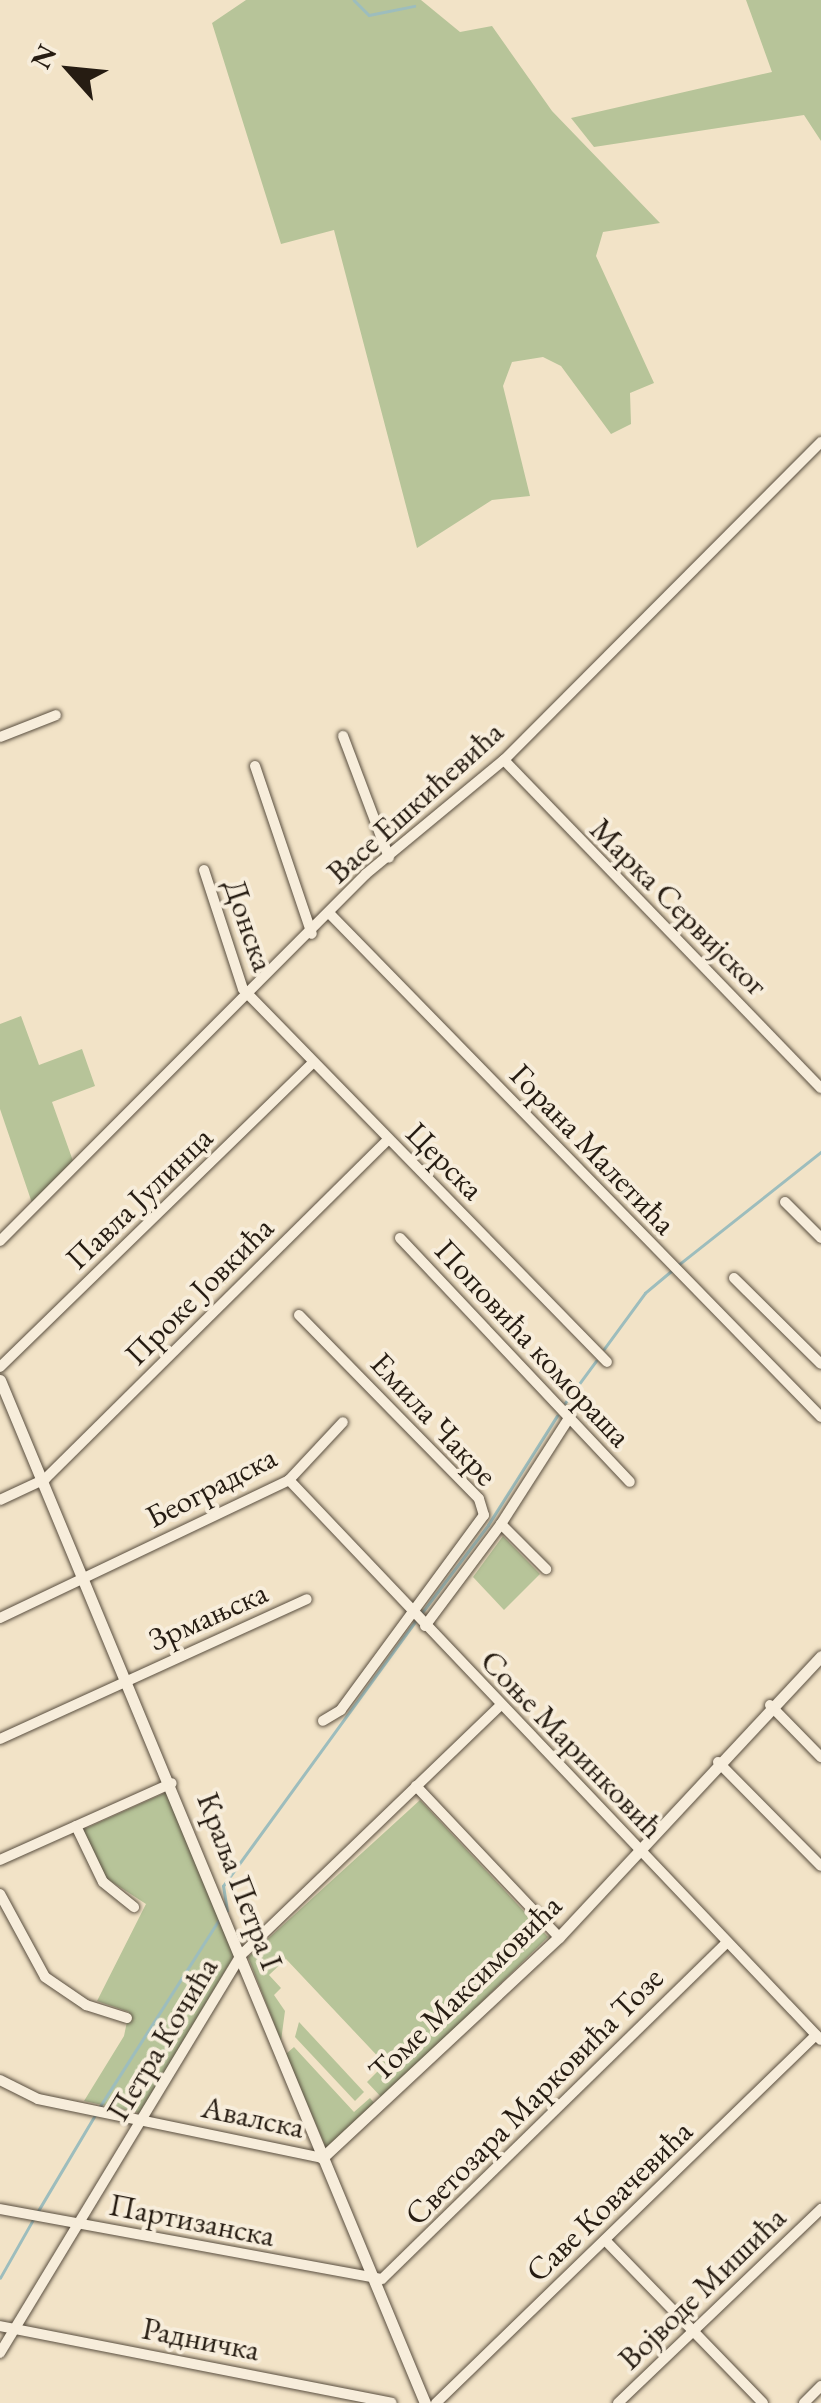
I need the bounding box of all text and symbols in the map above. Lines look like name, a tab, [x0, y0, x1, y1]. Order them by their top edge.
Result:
north arrow	[20, 20, 120, 120]
text: N	[22, 38, 64, 75]
street label: Васе Ешкићевића	[319, 713, 511, 891]
street label: Марка Сервијског	[582, 810, 776, 1004]
street label: Донска	[215, 874, 283, 976]
street label: Горана Малетића	[502, 1056, 684, 1242]
street label: Церска	[398, 1114, 492, 1208]
street label: Павла Јулинца	[58, 1118, 220, 1278]
street label: Проке Јовкића	[117, 1209, 281, 1373]
street label: Поповића комораша	[427, 1231, 639, 1455]
street label: Емила Чакре	[363, 1344, 505, 1494]
street label: Београдска	[139, 1438, 283, 1536]
street label: Зрмањска	[143, 1573, 273, 1659]
street label: Соње Маринковић	[472, 1642, 672, 1846]
street label: Краља Петра I	[189, 1787, 291, 1975]
street label: Томе Максимовића	[361, 1886, 569, 2090]
street label: Петра Кочића	[98, 1950, 226, 2128]
street label: Светозара Марковића Тозе	[397, 1959, 671, 2233]
street label: Авалска	[198, 2087, 308, 2147]
street label: Саве Ковачевића	[518, 2112, 700, 2290]
street label: Партизанска	[106, 2185, 278, 2255]
street label: Војводе Мишића	[610, 2198, 794, 2378]
street label: Радничка	[139, 2309, 263, 2369]

